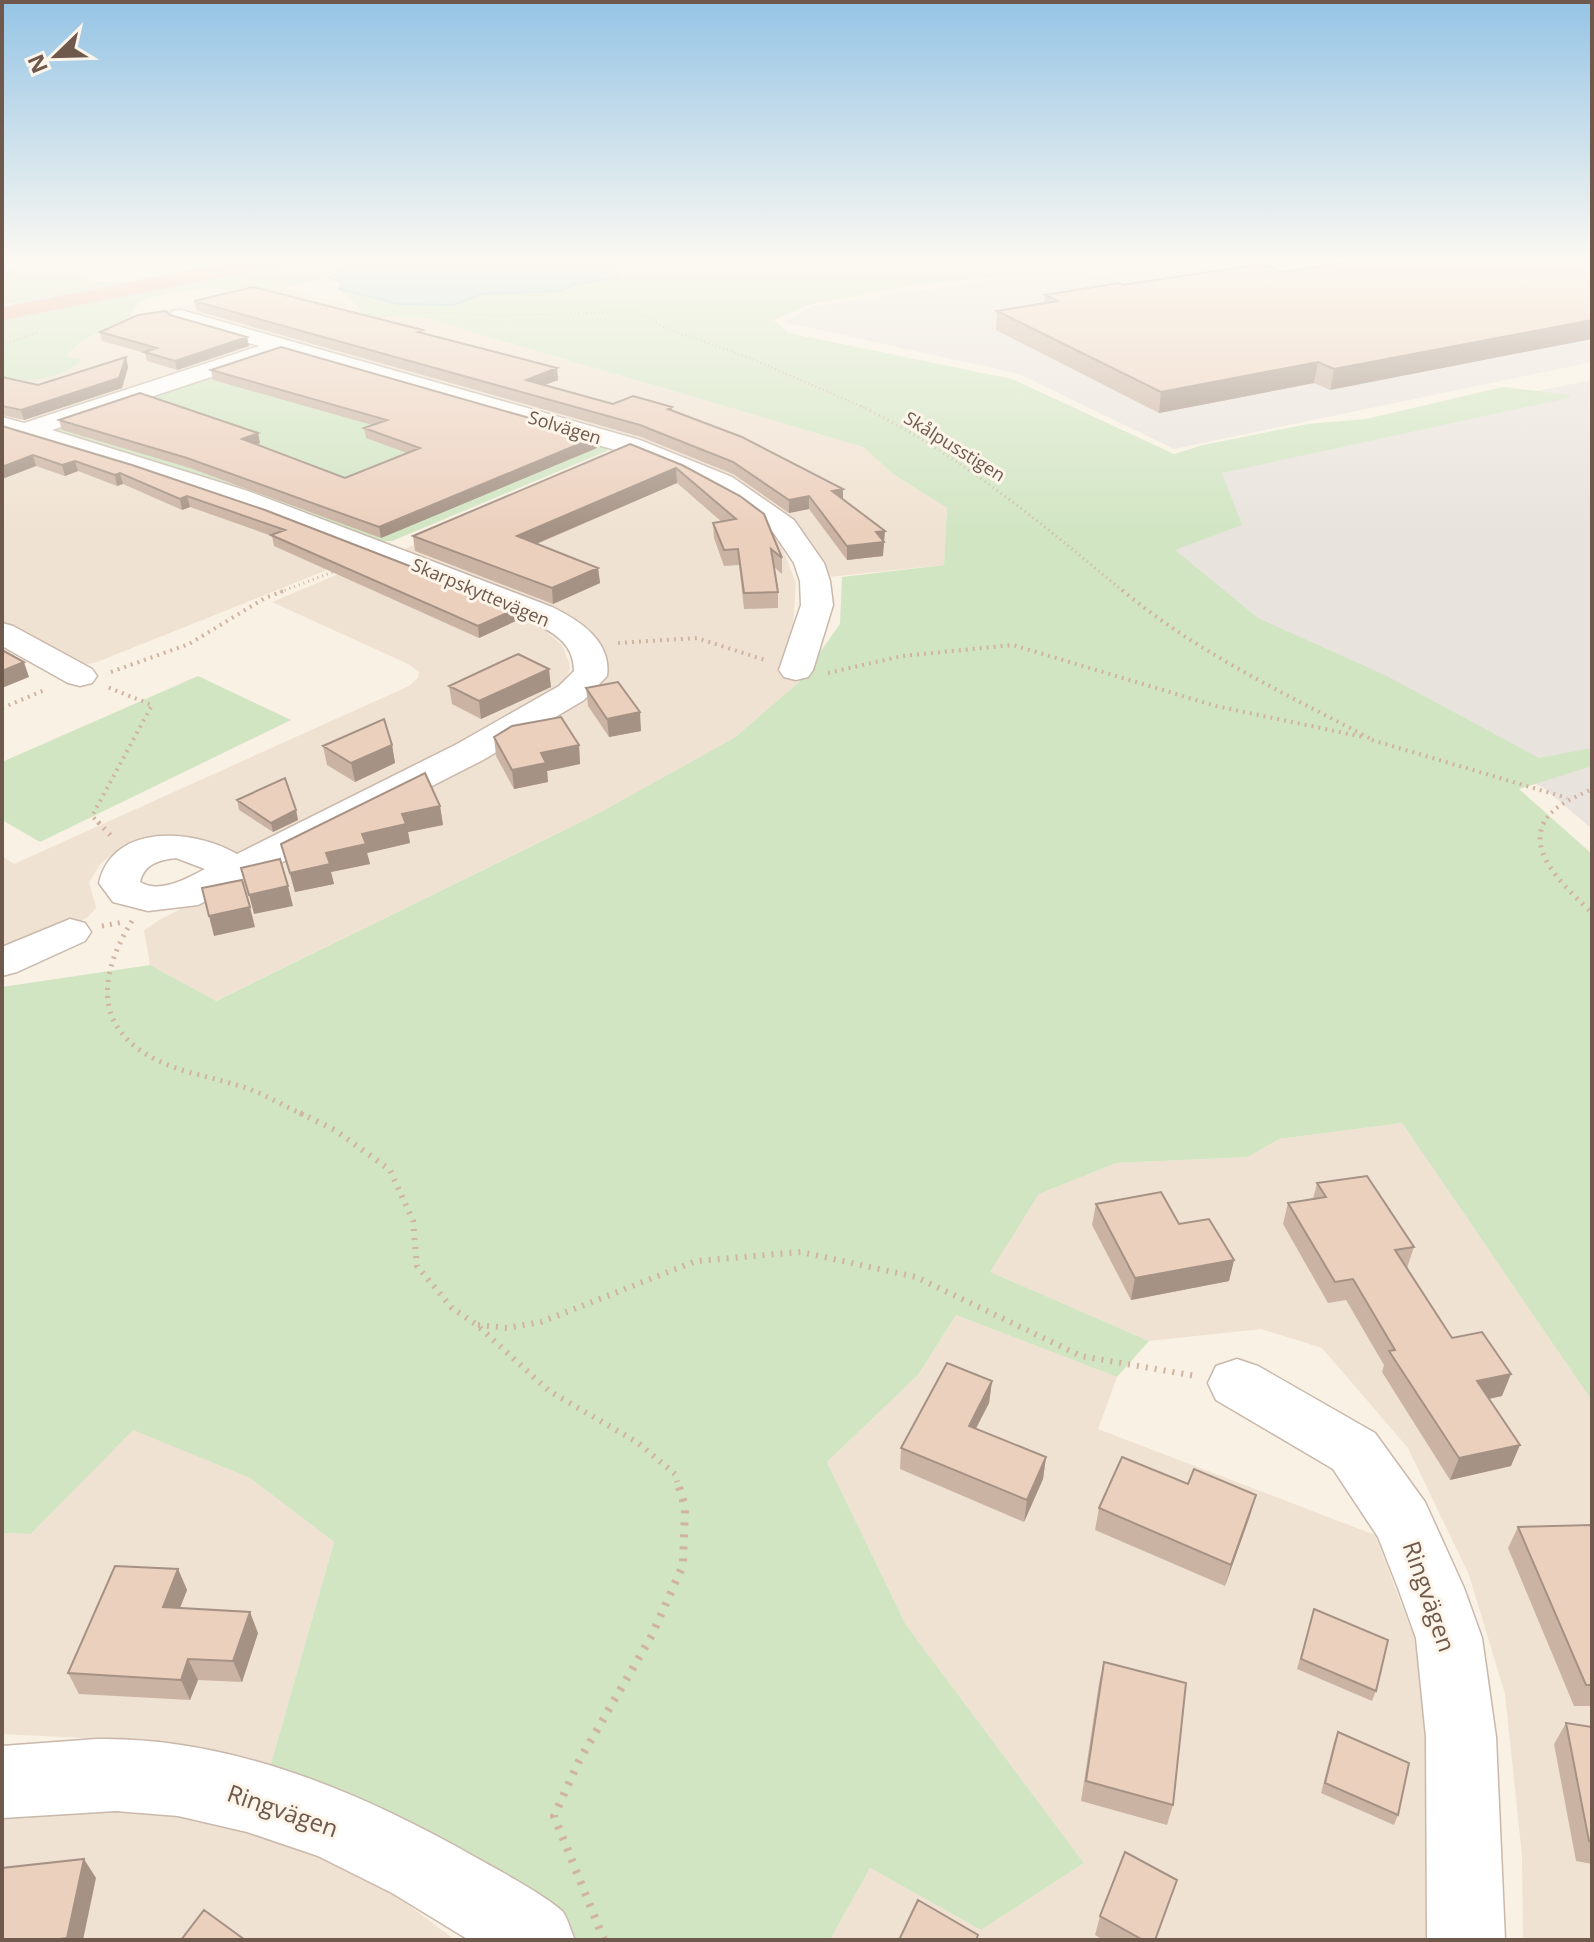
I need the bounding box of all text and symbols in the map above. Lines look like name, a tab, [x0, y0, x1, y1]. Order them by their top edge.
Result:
north arrow	[16, 16, 96, 96]
text: N	[19, 50, 54, 78]
street label: Solvägen	[526, 405, 604, 449]
street label: Skålpusstigen	[900, 405, 1010, 487]
street label: Skarpskyttevägen	[408, 552, 554, 632]
street label: Ringvägen	[1396, 1536, 1464, 1656]
street label: Ringvägen	[223, 1776, 343, 1844]

